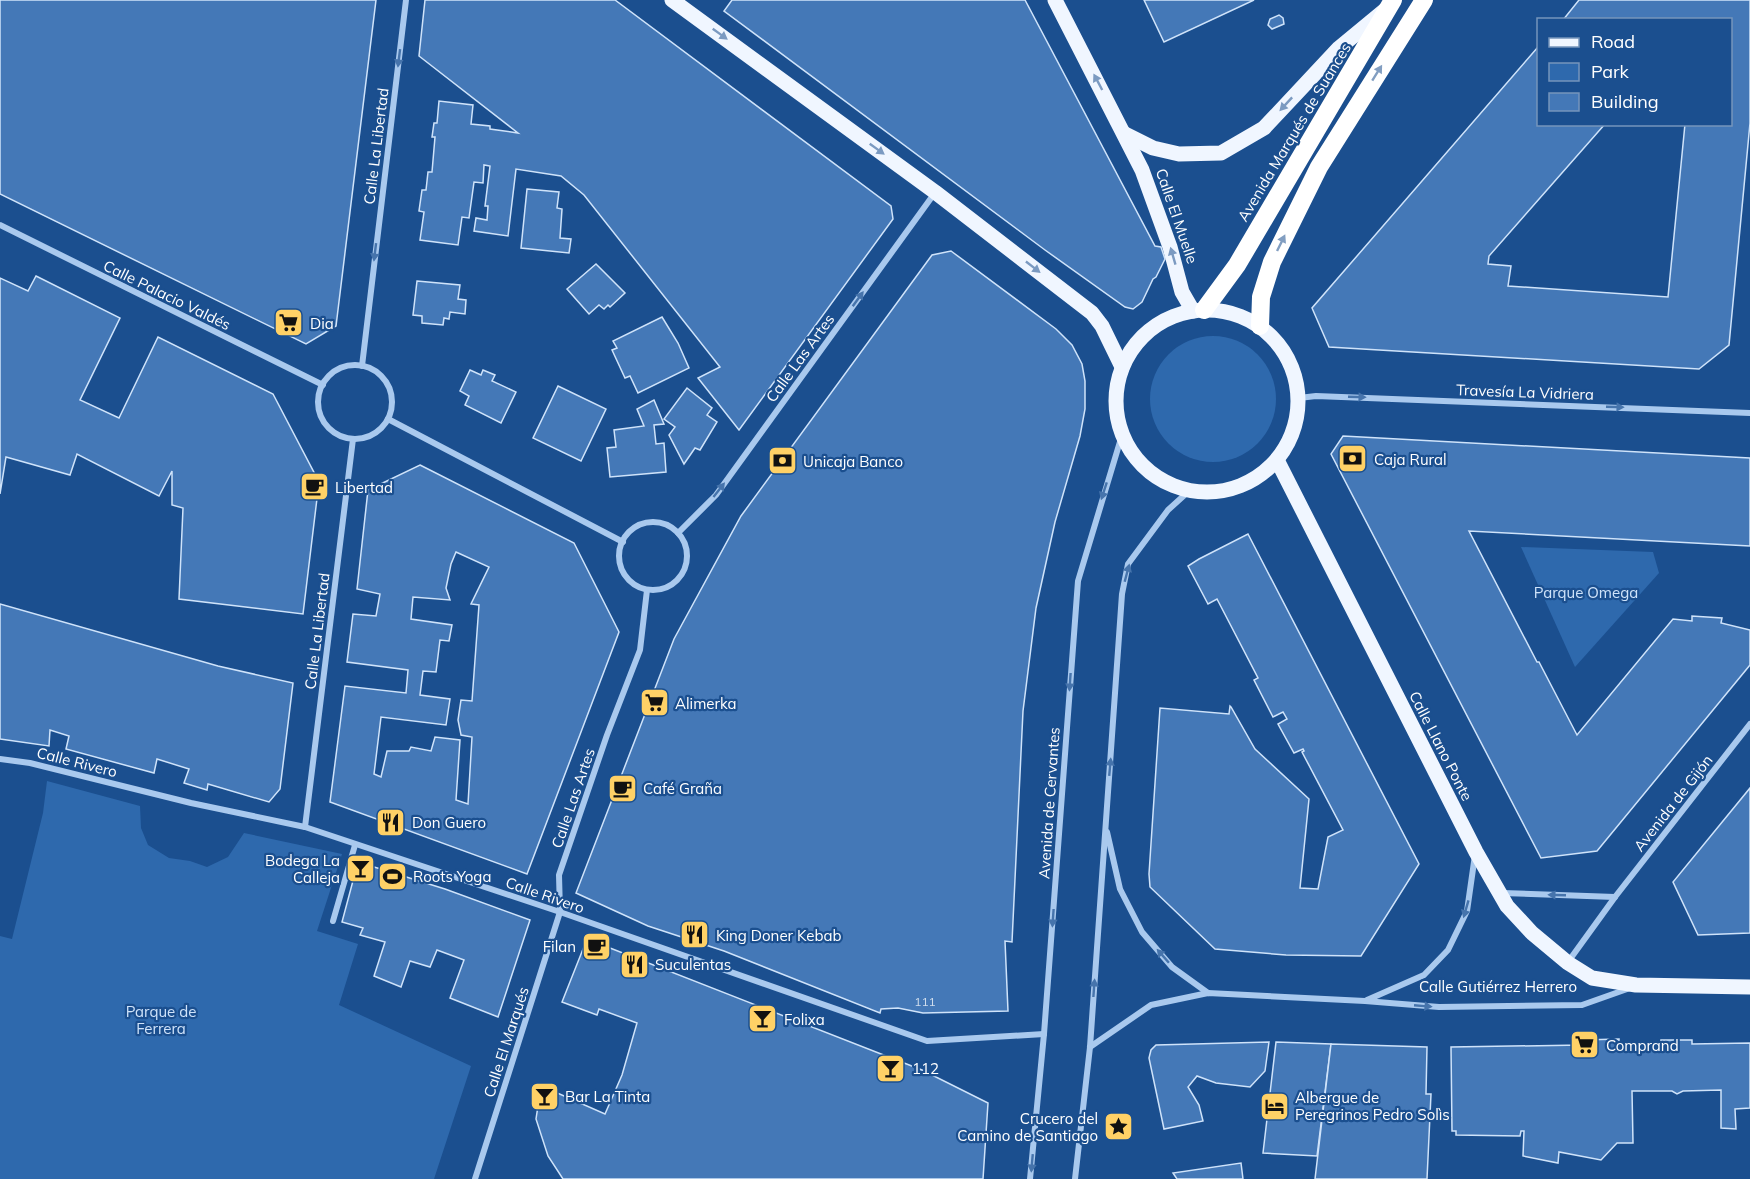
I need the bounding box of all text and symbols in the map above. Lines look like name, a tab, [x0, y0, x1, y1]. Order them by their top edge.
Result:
legend	[1537, 18, 1732, 126]
one-way arrow	[712, 28, 727, 40]
text: Road	[1591, 30, 1635, 53]
street label: Avenida Marqués de Suances	[1233, 39, 1355, 225]
one-way arrow	[394, 49, 404, 68]
text: Park	[1591, 60, 1630, 83]
one-way arrow	[1372, 65, 1383, 81]
one-way arrow	[1093, 73, 1103, 90]
street label: Calle La Libertad	[359, 87, 393, 205]
text: Building	[1591, 90, 1659, 113]
one-way arrow	[1280, 96, 1294, 110]
one-way arrow	[869, 143, 885, 155]
street label: Calle El Muelle	[1152, 166, 1202, 266]
one-way arrow	[1277, 234, 1286, 251]
one-way arrow	[371, 242, 380, 261]
one-way arrow	[1168, 247, 1177, 265]
street label: Calle Palacio Valdés	[100, 256, 234, 334]
one-way arrow	[1025, 260, 1040, 272]
one-way arrow	[852, 291, 864, 307]
supermarket icon: Dia	[273, 307, 305, 339]
street label: Calle Las Artes	[762, 310, 838, 406]
place label: Dia	[310, 314, 334, 333]
street label: Travesía La Vidriera	[1456, 380, 1594, 404]
one-way arrow	[1348, 393, 1367, 402]
one-way arrow	[1606, 403, 1625, 412]
bank icon: Caja Rural	[1337, 443, 1369, 475]
bank icon: Unicaja Banco	[766, 445, 798, 477]
place label: Caja Rural	[1374, 450, 1446, 469]
place label: Unicaja Banco	[803, 452, 903, 471]
cafe icon: Libertad	[298, 471, 330, 503]
place label: Libertad	[335, 478, 393, 497]
one-way arrow	[1099, 482, 1109, 500]
one-way arrow	[712, 483, 724, 498]
one-way arrow	[1123, 564, 1132, 582]
street label: Calle La Libertad	[300, 572, 334, 690]
park label: Parque Omega	[1534, 583, 1638, 602]
one-way arrow	[1066, 672, 1075, 691]
supermarket icon: Alimerka	[638, 687, 670, 719]
street label: Calle Llano Ponte	[1405, 688, 1477, 804]
place label: Alimerka	[675, 694, 737, 713]
street label: Avenida de Cervantes	[1034, 726, 1064, 880]
street label: Calle Rivero	[35, 743, 119, 781]
street label: Calle Las Artes	[547, 746, 599, 850]
street label: Avenida de Gijón	[1629, 751, 1717, 855]
one-way arrow	[1105, 757, 1115, 776]
cafe icon: Café Graña	[606, 772, 638, 804]
place label: Café Graña	[643, 779, 722, 798]
restaurant icon: Don Guero	[375, 806, 407, 838]
place label: Don Guero	[412, 813, 486, 832]
place label: Bodega La Calleja	[265, 851, 340, 887]
bar icon: Bodega La Calleja	[345, 853, 377, 885]
sports icon: Roots Yoga	[376, 860, 408, 892]
place label: Roots Yoga	[413, 867, 491, 886]
street label: Calle Rivero	[503, 873, 587, 917]
one-way arrow	[1548, 890, 1567, 900]
one-way arrow	[1461, 900, 1470, 918]
one-way arrow	[1048, 909, 1057, 928]
restaurant icon: King Doner Kebab	[679, 919, 711, 951]
place label: King Doner Kebab	[716, 926, 841, 945]
cafe icon: Filan	[581, 930, 613, 962]
place label: Filan	[543, 937, 576, 956]
restaurant icon: Suculentas	[618, 948, 650, 980]
one-way arrow	[1157, 949, 1170, 964]
place label: Suculentas	[655, 955, 731, 974]
street label: Calle Gutiérrez Herrero	[1419, 977, 1577, 996]
one-way arrow	[1089, 979, 1099, 998]
street label: Calle El Marqués	[479, 984, 533, 1100]
house number: 111	[914, 994, 936, 1009]
one-way arrow	[1414, 1001, 1433, 1011]
park label: Parque de Ferrera	[126, 1002, 196, 1038]
bar icon: Folixa	[747, 1003, 779, 1035]
place label: Folixa	[784, 1010, 825, 1029]
supermarket icon: Comprand	[1569, 1029, 1601, 1061]
place label: Comprand	[1606, 1036, 1679, 1055]
bar icon: 112	[875, 1052, 907, 1084]
place label: 112	[912, 1059, 939, 1078]
bar icon: Bar La Tinta	[528, 1080, 560, 1112]
place label: Bar La Tinta	[565, 1087, 650, 1106]
place label: Albergue de Peregrinos Pedro Solìs	[1295, 1088, 1450, 1124]
hotel icon: Albergue de Peregrinos Pedro Solìs	[1258, 1090, 1290, 1122]
place label: Crucero del Camino de Santiago	[957, 1109, 1098, 1145]
place icon: Crucero del Camino de Santiago	[1103, 1111, 1135, 1143]
one-way arrow	[1027, 1154, 1037, 1173]

